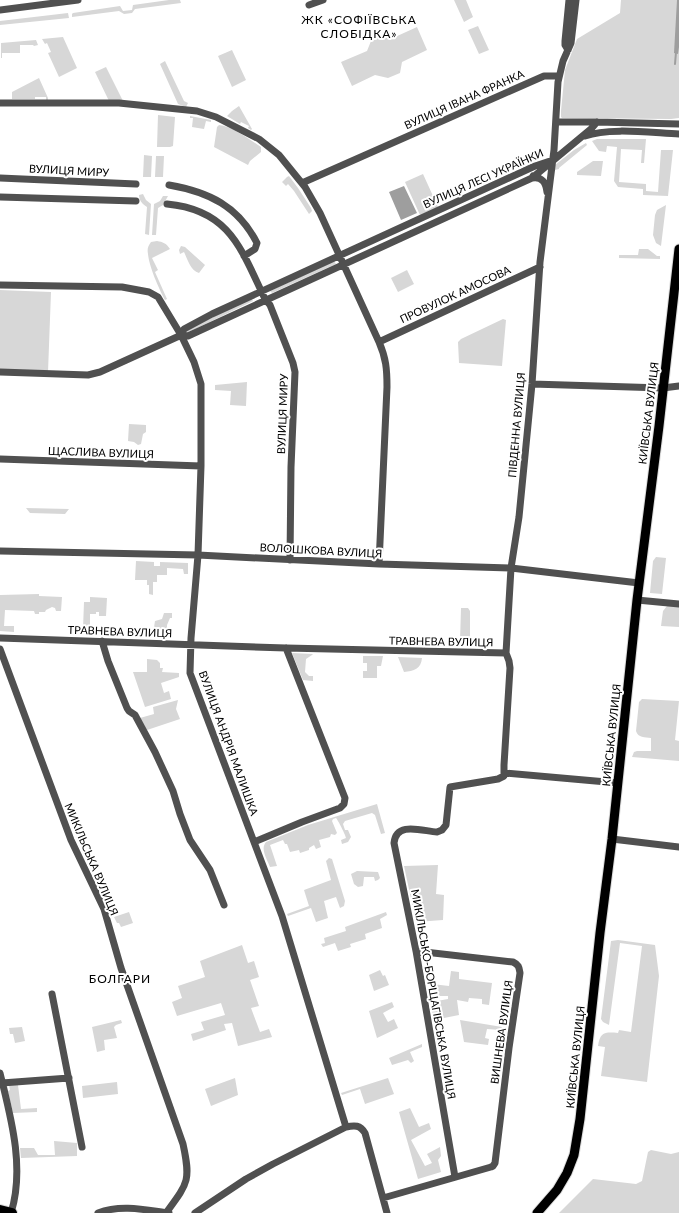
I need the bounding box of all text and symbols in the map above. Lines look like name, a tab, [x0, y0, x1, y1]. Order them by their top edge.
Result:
district label: ЖК «СОФІЇВСЬКА СЛОБІДКА»	[301, 12, 417, 41]
street label: ВУЛИЦЯ ІВАНА ФРАНКА	[402, 66, 526, 131]
street label: ВУЛИЦЯ ЛЕСІ УКРАЇНКИ	[421, 145, 545, 211]
street label: ВУЛИЦЯ МИРУ	[29, 161, 110, 179]
street label: ПРОВУЛОК АМОСОВА	[398, 262, 513, 325]
street label: КИЇВСЬКА ВУЛИЦЯ	[635, 361, 661, 465]
street label: ПІВДЕННА ВУЛИЦЯ	[505, 372, 527, 478]
street label: ВУЛИЦЯ МИРУ	[274, 373, 290, 454]
street label: ЩАСЛИВА ВУЛИЦЯ	[48, 444, 154, 460]
street label: ВОЛОШКОВА ВУЛИЦЯ	[259, 540, 383, 560]
street label: ТРАВНЕВА ВУЛИЦЯ	[68, 623, 172, 639]
street label: ТРАВНЕВА ВУЛИЦЯ	[389, 634, 493, 648]
street label: ВУЛИЦЯ АНДРІЯ МАЛИШКА	[197, 669, 262, 818]
street label: КИЇВСЬКА ВУЛИЦЯ	[599, 683, 623, 787]
street label: МИКІЛЬСЬКА ВУЛИЦЯ	[62, 801, 122, 917]
street label: МИКІЛЬСЬКО-БОРЩАГІВСЬКА ВУЛИЦЯ	[409, 888, 459, 1100]
district label: БОЛГАРИ	[89, 971, 151, 986]
street label: ВИШНЕВА ВУЛИЦЯ	[487, 979, 515, 1085]
street label: КИЇВСЬКА ВУЛИЦЯ	[563, 1005, 587, 1109]

